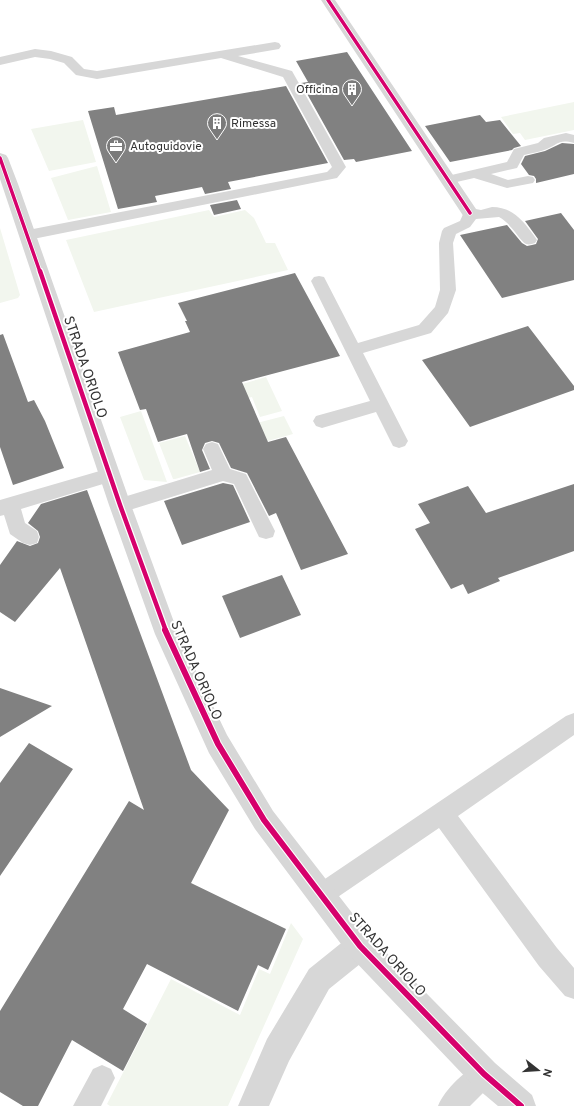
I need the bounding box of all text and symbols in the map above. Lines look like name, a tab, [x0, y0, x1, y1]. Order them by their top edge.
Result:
building icon: Officina	[341, 78, 363, 106]
place label: Officina	[296, 82, 338, 98]
building icon: Rimessa	[206, 112, 228, 140]
place label: Rimessa	[231, 116, 276, 132]
office icon: Autoguidovie	[105, 135, 127, 163]
place label: Autoguidovie	[130, 139, 202, 155]
street label: STRADA ORIOLO	[59, 314, 110, 421]
street label: STRADA ORIOLO	[166, 618, 225, 723]
street label: STRADA ORIOLO	[345, 910, 429, 1001]
north arrow	[518, 1050, 558, 1090]
text: N	[539, 1067, 554, 1078]

